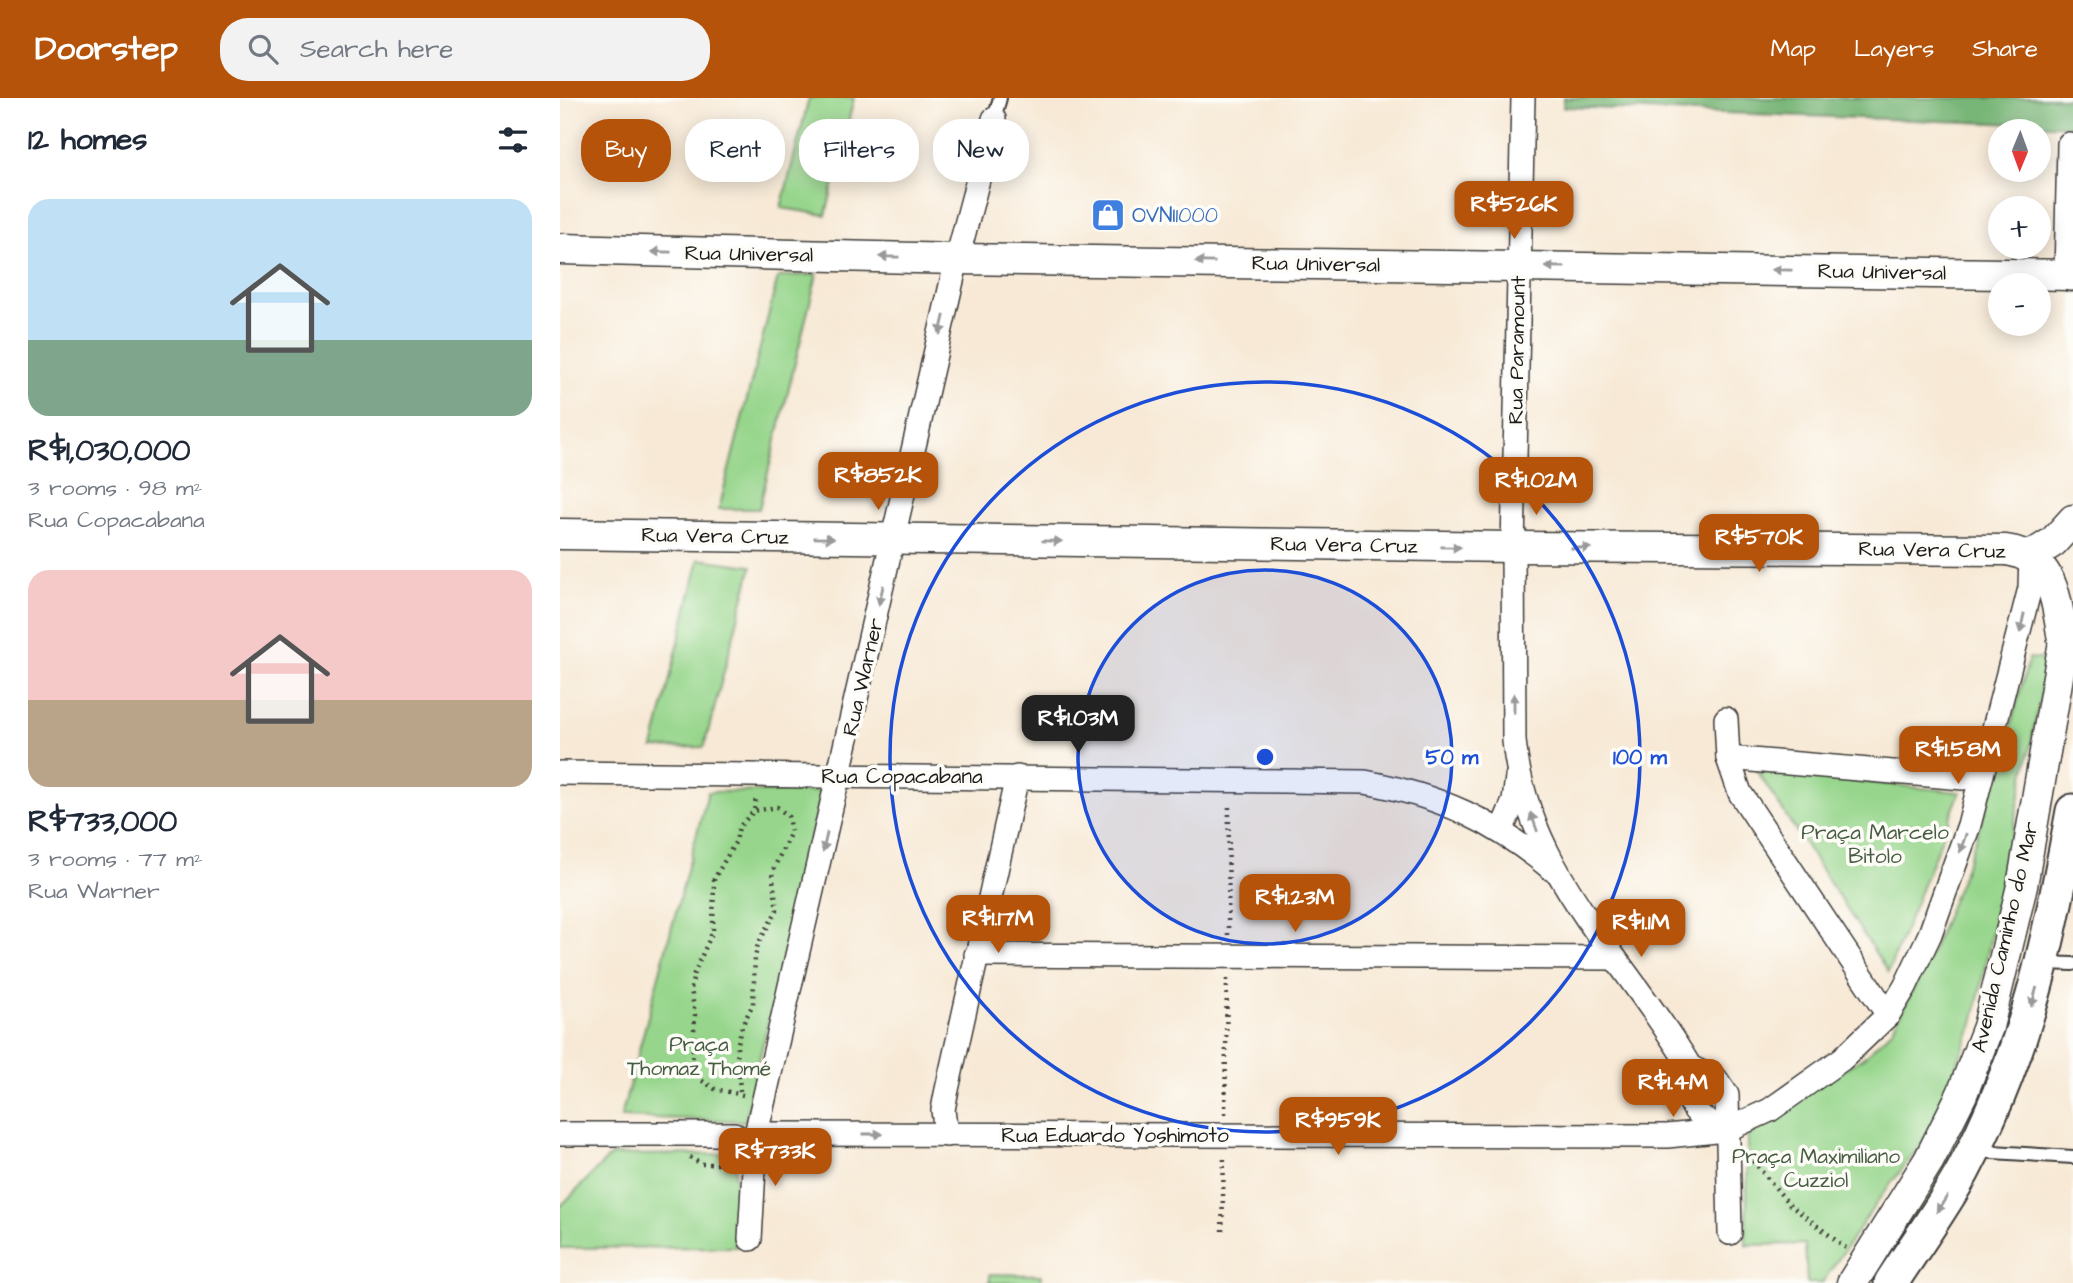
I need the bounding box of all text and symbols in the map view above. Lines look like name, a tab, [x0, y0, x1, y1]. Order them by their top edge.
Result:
search box	[220, 18, 710, 81]
text: Doorstep	[35, 26, 178, 72]
icon: search	[244, 30, 282, 68]
text: Search here	[300, 31, 453, 67]
text: Map	[1771, 32, 1816, 66]
text: Layers	[1854, 32, 1934, 66]
text: Share	[1972, 32, 2038, 66]
text: 12 homes	[28, 119, 147, 161]
chip: Buy	[581, 119, 671, 182]
chip: Rent	[685, 119, 785, 182]
chip: Filters	[799, 119, 919, 182]
chip: New	[933, 119, 1029, 182]
north arrow	[1988, 119, 2051, 182]
map controls	[1988, 119, 2051, 336]
icon: filters	[494, 121, 532, 159]
pin: R$526K	[1457, 181, 1571, 241]
text: R$526K	[1471, 188, 1558, 220]
shop icon: OVNI1000	[1089, 196, 1127, 234]
button: +	[1988, 196, 2051, 259]
place label: OVNI1000	[1132, 201, 1218, 230]
street label: Rua Universal	[684, 238, 814, 270]
icon: home	[217, 245, 343, 371]
one-way arrow	[650, 246, 672, 257]
street label: Rua Universal	[1251, 248, 1381, 280]
one-way arrow	[878, 251, 900, 263]
one-way arrow	[1194, 256, 1216, 268]
street label: Rua Universal	[1817, 256, 1947, 288]
one-way arrow	[1544, 261, 1566, 273]
one-way arrow	[1771, 264, 1793, 276]
button: −	[1988, 273, 2051, 336]
street label: Rua Paramount	[1501, 275, 1533, 425]
one-way arrow	[936, 314, 947, 336]
text: R$1,030,000	[28, 430, 190, 472]
pin: R$852K	[821, 452, 935, 512]
pin: R$1.02M	[1471, 458, 1601, 517]
text: R$852K	[834, 459, 922, 491]
text: R$1.02M	[1495, 464, 1577, 496]
text: 3 rooms · 98 m²	[28, 472, 202, 504]
text: Rua Copacabana	[28, 504, 205, 536]
pin: R$570K	[1702, 514, 1816, 574]
street label: Rua Vera Cruz	[641, 520, 790, 552]
text: R$570K	[1715, 521, 1803, 553]
street label: Rua Vera Cruz	[1270, 529, 1419, 561]
one-way arrow	[813, 532, 835, 543]
street label: Rua Vera Cruz	[1858, 534, 2007, 566]
one-way arrow	[1041, 535, 1063, 547]
one-way arrow	[1440, 541, 1462, 552]
one-way arrow	[1570, 542, 1592, 554]
one-way arrow	[876, 584, 887, 606]
one-way arrow	[2016, 612, 2027, 634]
street label: Rua Warner	[835, 615, 891, 739]
icon: home	[217, 616, 343, 742]
one-way arrow	[1508, 691, 1519, 713]
pin: R$1.03M	[1013, 696, 1143, 755]
text: R$1.03M	[1038, 702, 1118, 734]
pin: R$1.58M	[1893, 726, 2023, 786]
text: R$1.58M	[1915, 733, 2001, 765]
text: 50 m	[1426, 743, 1479, 772]
text: 100 m	[1613, 743, 1668, 772]
centre of rings	[1253, 745, 1277, 769]
street label: Rua Copacabana	[821, 762, 983, 792]
text: R$733,000	[28, 801, 177, 843]
one-way arrow	[1529, 812, 1540, 833]
park label: Praça Marcelo Bitolo	[1801, 818, 1949, 871]
street label: Avenida Caminho do Mar	[1964, 818, 2046, 1055]
one-way arrow	[819, 831, 830, 853]
one-way arrow	[1957, 832, 1968, 853]
text: 3 rooms · 77 m²	[28, 843, 203, 875]
pin: R$1.23M	[1230, 874, 1360, 934]
text: Rua Warner	[28, 875, 160, 907]
text: R$1.23M	[1255, 881, 1335, 913]
pin: R$1.17M	[933, 896, 1063, 955]
pin: R$1.1M	[1584, 900, 1698, 959]
text: R$1.17M	[962, 902, 1034, 934]
text: R$1.1M	[1612, 906, 1670, 938]
one-way arrow	[2029, 987, 2039, 1008]
park label: Praça Thomaz Thomé	[627, 1030, 771, 1083]
pin: R$1.4M	[1616, 1060, 1730, 1119]
text: R$1.4M	[1638, 1066, 1708, 1098]
pin: R$959K	[1281, 1098, 1395, 1157]
text: R$959K	[1295, 1104, 1381, 1136]
street label: Rua Eduardo Yoshimoto	[1001, 1121, 1229, 1150]
pin: R$733K	[718, 1128, 832, 1188]
one-way arrow	[863, 1128, 885, 1140]
text: R$733K	[735, 1135, 815, 1167]
park label: Praça Maximiliano Cuzziol	[1732, 1142, 1900, 1195]
one-way arrow	[1935, 1194, 1948, 1214]

